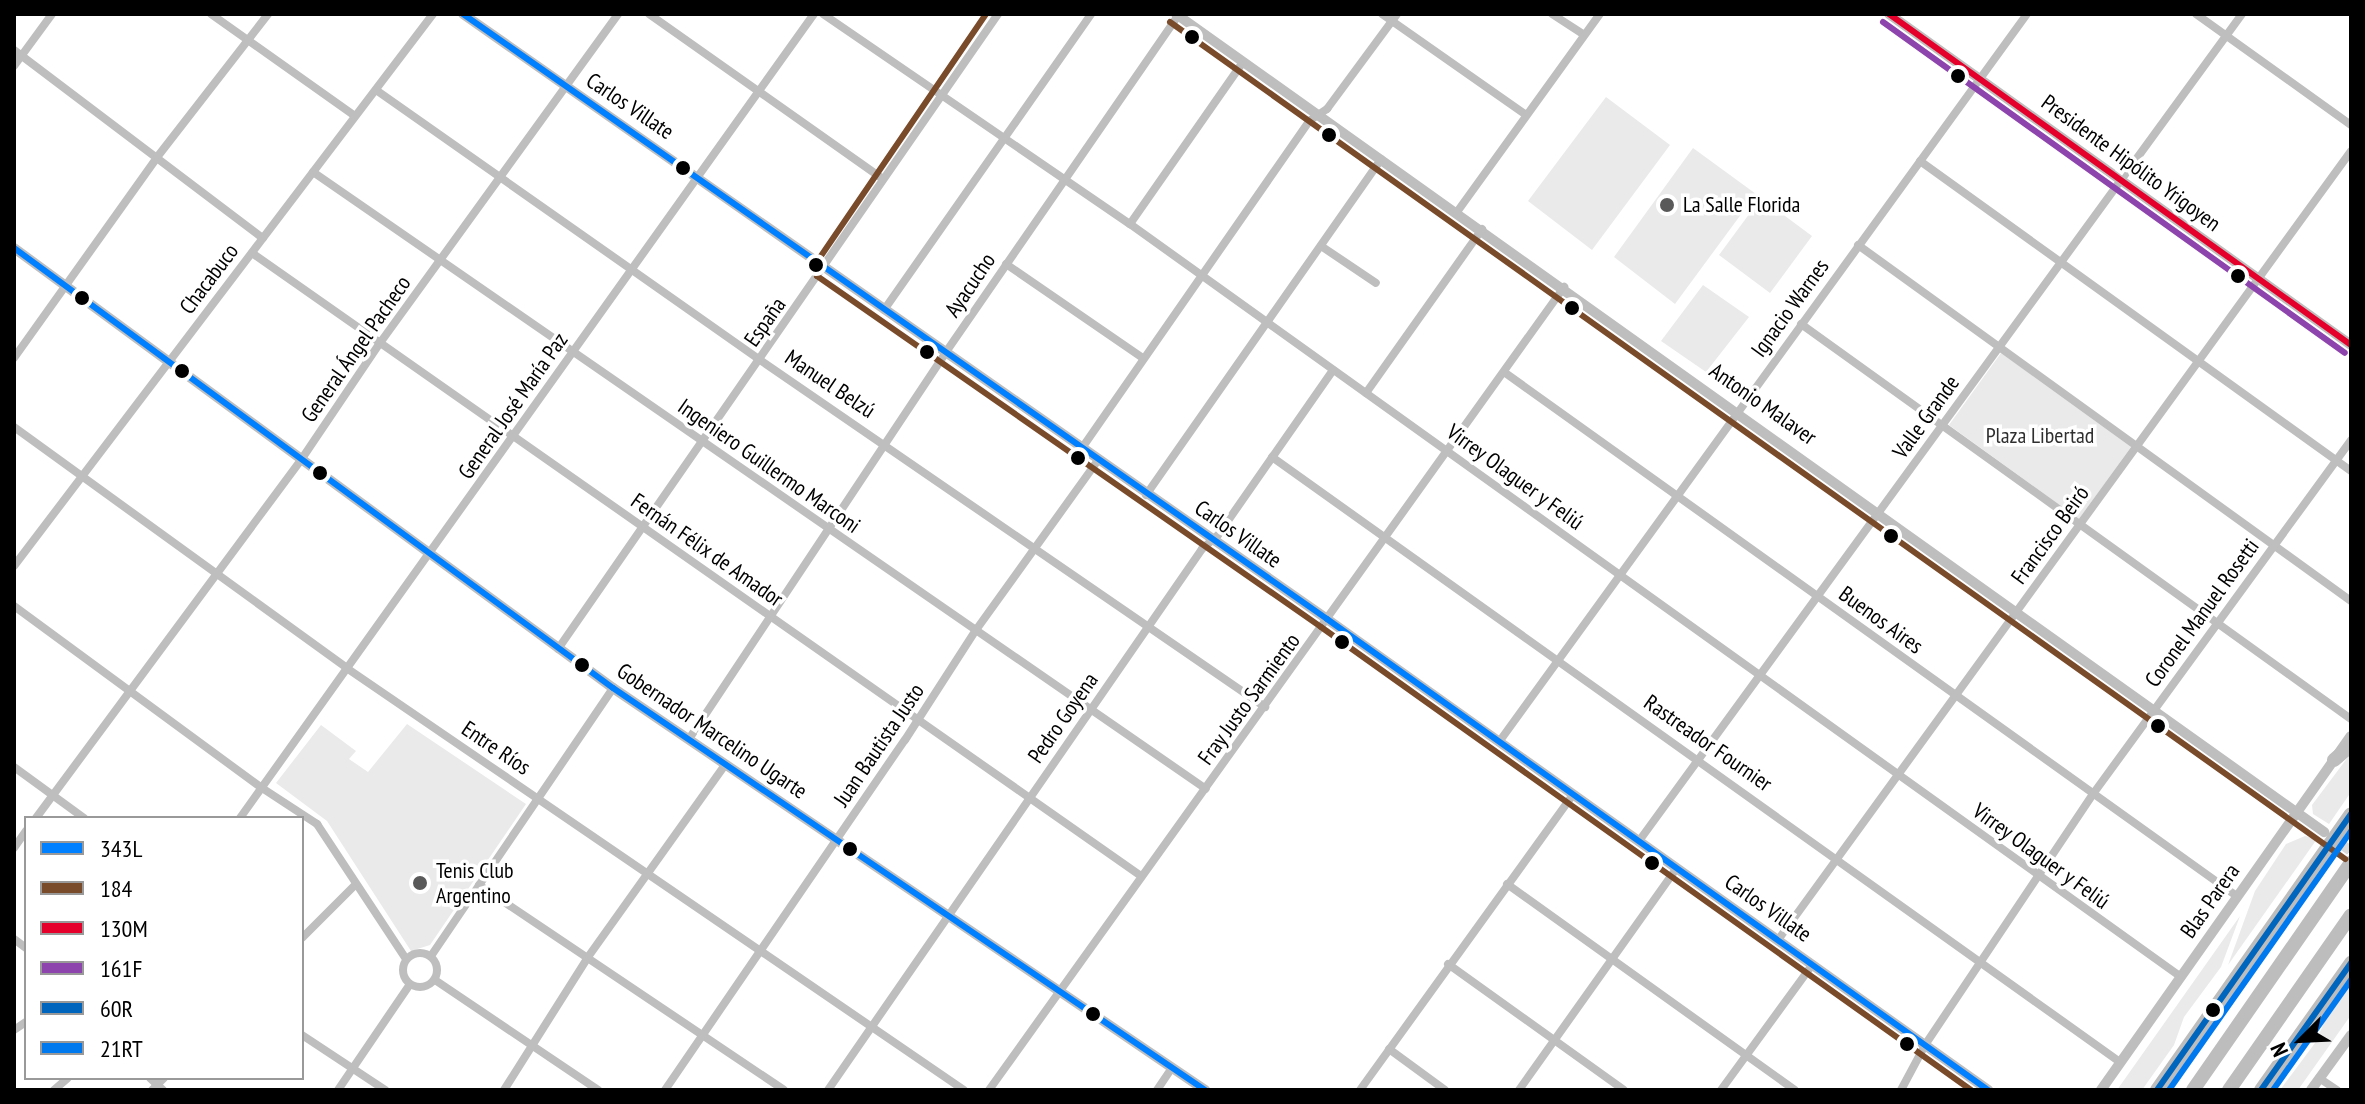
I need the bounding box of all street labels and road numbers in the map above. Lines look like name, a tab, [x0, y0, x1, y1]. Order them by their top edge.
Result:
street label: Carlos Villate	[581, 67, 679, 145]
street label: Presidente Hipólito Yrigoyen	[2036, 89, 2226, 237]
street label: Chacabuco	[174, 239, 244, 319]
street label: Ayacucho	[939, 248, 1001, 322]
street label: Ignacio Warnes	[1746, 254, 1834, 362]
street label: General Ángel Pacheco	[296, 270, 416, 428]
street label: España	[739, 292, 791, 352]
street label: General José María Paz	[453, 328, 573, 484]
street label: Manuel Belzú	[780, 344, 880, 424]
street label: Antonio Malaver	[1704, 358, 1822, 450]
street label: Valle Grande	[1887, 370, 1965, 464]
street label: Ingeniero Guillermo Marconi	[673, 393, 865, 539]
street label: Virrey Olaguer y Feliú	[1441, 418, 1589, 536]
street label: Francisco Beiró	[2006, 481, 2094, 589]
street label: Fernán Félix de Amador	[625, 487, 789, 613]
street label: Carlos Villate	[1189, 494, 1287, 574]
street label: Coronel Manuel Rosetti	[2139, 534, 2265, 692]
street label: Buenos Aires	[1834, 581, 1928, 659]
street label: Fray Justo Sarmiento	[1192, 628, 1306, 770]
street label: Gobernador Marcelino Ugarte	[612, 658, 812, 804]
street label: Pedro Goyena	[1022, 668, 1104, 768]
street label: Juan Bautista Justo	[828, 679, 930, 811]
street label: Rastreador Fournier	[1639, 689, 1777, 797]
street label: Entre Ríos	[457, 715, 535, 781]
street label: Virrey Olaguer y Feliú	[1967, 797, 2115, 915]
street label: Blas Parera	[2175, 859, 2245, 943]
street label: Carlos Villate	[1719, 868, 1817, 948]

